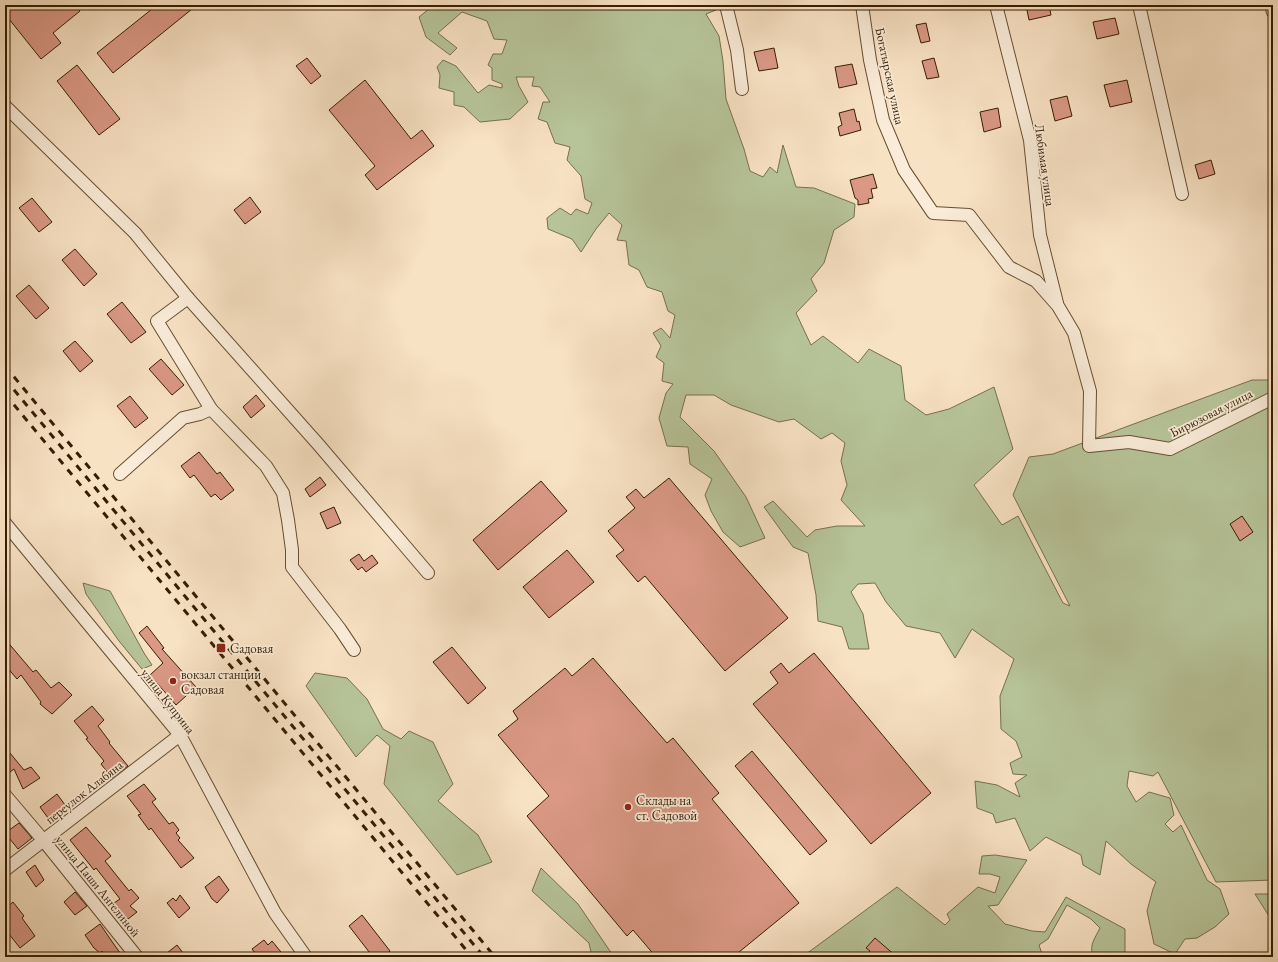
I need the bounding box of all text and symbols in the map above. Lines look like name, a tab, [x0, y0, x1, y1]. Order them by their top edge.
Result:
street label: Богатырская улица	[871, 26, 909, 127]
street label: Любимая улица	[1031, 123, 1059, 208]
street label: Бирюзовая улица	[1167, 385, 1256, 441]
place label: Садовая	[230, 640, 273, 657]
marker: Садовая	[215, 642, 227, 654]
street label: улица Куприна	[137, 665, 199, 738]
place label: вокзал станции Садовая	[181, 666, 261, 698]
marker: вокзал станции Садовая	[168, 676, 178, 686]
street label: переулок Алабяна	[42, 756, 127, 828]
place label: Склады на ст. Садовой	[636, 792, 697, 824]
marker: Склады на ст. Садовой	[623, 802, 633, 812]
street label: улица Паши Ангелиной	[52, 832, 144, 940]

